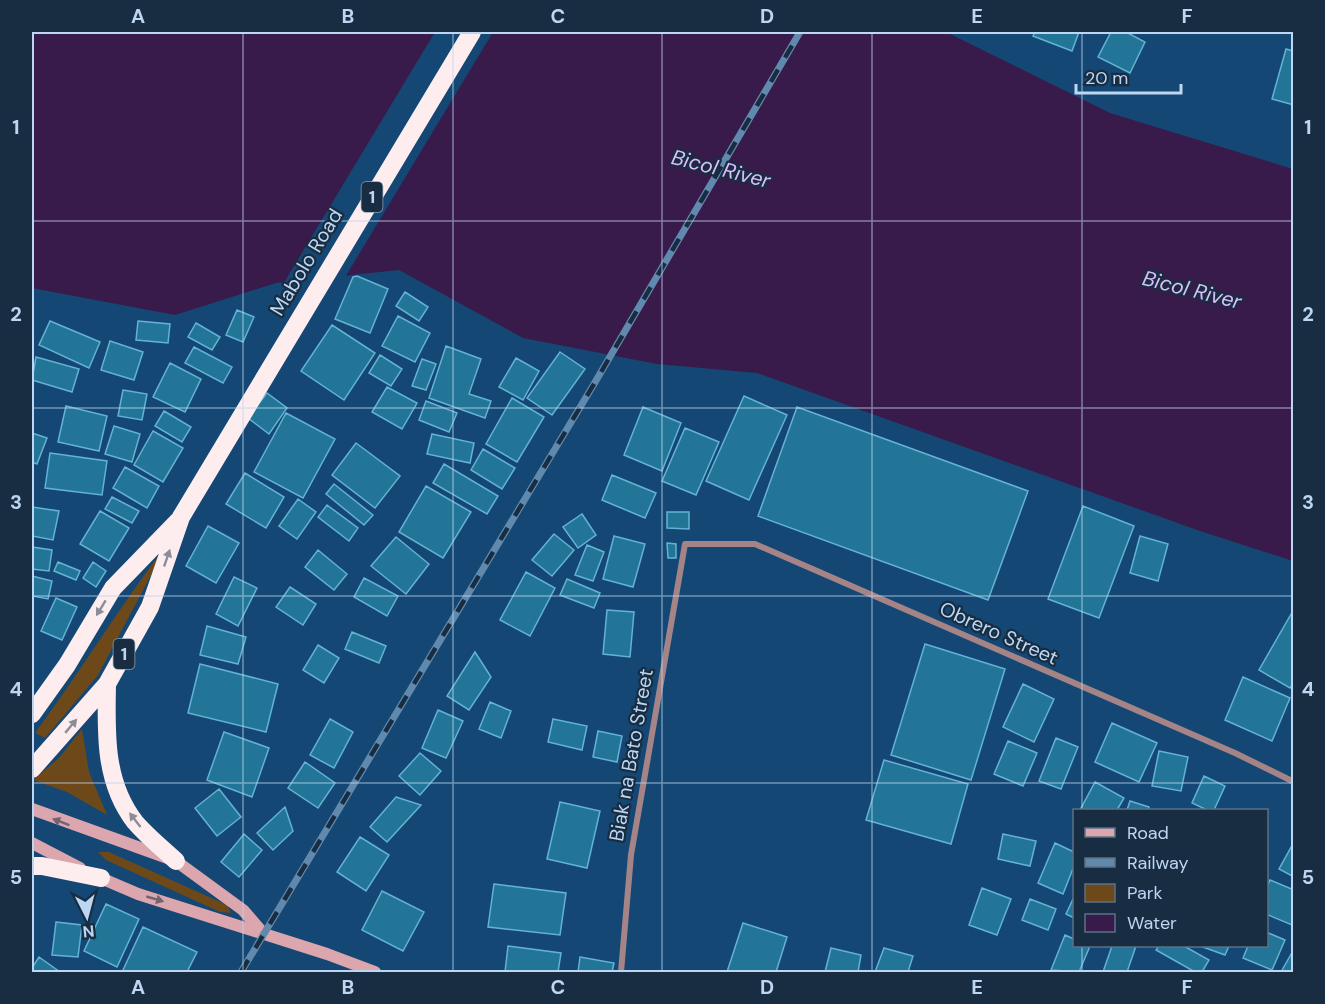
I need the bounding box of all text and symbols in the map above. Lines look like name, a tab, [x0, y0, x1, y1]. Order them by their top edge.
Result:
text: A	[131, 3, 145, 29]
text: B	[342, 3, 354, 29]
text: C	[551, 3, 565, 29]
text: D	[760, 3, 774, 29]
text: E	[971, 3, 983, 29]
text: F	[1181, 3, 1193, 29]
scale bar	[1076, 57, 1181, 95]
text: 20 m	[1085, 66, 1128, 90]
text: 1	[12, 114, 20, 140]
text: 1	[1304, 114, 1312, 140]
water label: Bicol River	[668, 143, 775, 195]
road number: 1	[362, 182, 382, 212]
street label: Mabolo Road	[264, 204, 348, 320]
water label: Bicol River	[1139, 264, 1246, 316]
text: 2	[10, 301, 22, 327]
text: 2	[1302, 301, 1314, 327]
text: 3	[10, 489, 22, 515]
text: 3	[1302, 489, 1314, 515]
one-way arrow	[162, 549, 172, 567]
street label: Obrero Street	[936, 595, 1063, 671]
one-way arrow	[95, 600, 106, 616]
road number: 1	[114, 639, 134, 669]
street label: Biak na Bato Street	[603, 666, 659, 843]
text: 4	[10, 676, 23, 702]
text: 4	[1302, 676, 1315, 702]
one-way arrow	[64, 719, 77, 734]
legend	[1073, 809, 1268, 947]
one-way arrow	[129, 812, 141, 827]
one-way arrow	[52, 816, 70, 826]
text: Road	[1127, 821, 1169, 845]
text: Railway	[1127, 851, 1189, 875]
text: 5	[10, 864, 22, 890]
text: 5	[1302, 864, 1314, 890]
text: Park	[1127, 881, 1163, 905]
north arrow	[57, 887, 117, 947]
one-way arrow	[146, 895, 164, 904]
text: Water	[1127, 911, 1177, 935]
text: N	[82, 920, 95, 942]
text: A	[131, 974, 145, 1000]
text: B	[342, 974, 354, 1000]
text: C	[551, 974, 565, 1000]
text: D	[760, 974, 774, 1000]
text: E	[971, 974, 983, 1000]
text: F	[1181, 974, 1193, 1000]

